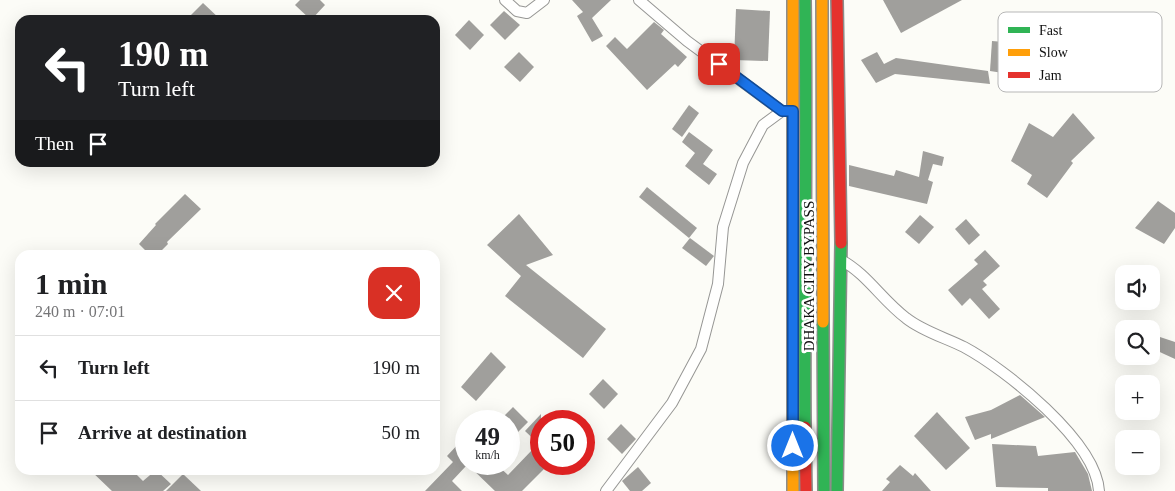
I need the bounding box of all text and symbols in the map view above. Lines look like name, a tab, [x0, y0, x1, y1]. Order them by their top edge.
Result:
legend	[998, 12, 1162, 92]
text: Fast	[1039, 23, 1062, 38]
icon: left	[35, 35, 100, 100]
text: 190 m	[118, 35, 208, 74]
pin	[698, 43, 740, 85]
text: Slow	[1039, 45, 1069, 60]
icon: arrive	[705, 50, 733, 78]
text: Jam	[1039, 68, 1062, 83]
text: Turn left	[118, 76, 195, 101]
icon: arrive	[84, 130, 112, 158]
text: Then	[35, 133, 74, 154]
street label: DHAKA CITY BYPASS	[801, 201, 817, 351]
map controls	[1115, 265, 1160, 475]
button: sound	[1115, 265, 1160, 310]
text: 1 min	[35, 267, 108, 300]
button: close	[368, 267, 420, 319]
text: 240 m · 07:01	[35, 303, 125, 320]
button: search	[1115, 320, 1160, 365]
icon: left	[35, 354, 63, 382]
text: Turn left	[78, 357, 150, 378]
text: 190 m	[372, 357, 420, 378]
button: +	[1115, 375, 1160, 420]
speed limit sign: 50	[530, 410, 595, 475]
icon: arrive	[35, 419, 63, 447]
position arrow	[766, 419, 818, 471]
text: Arrive at destination	[78, 422, 247, 443]
text: 50 m	[381, 422, 420, 443]
text: 49	[475, 423, 500, 450]
button: −	[1115, 430, 1160, 475]
text: km/h	[475, 448, 500, 462]

